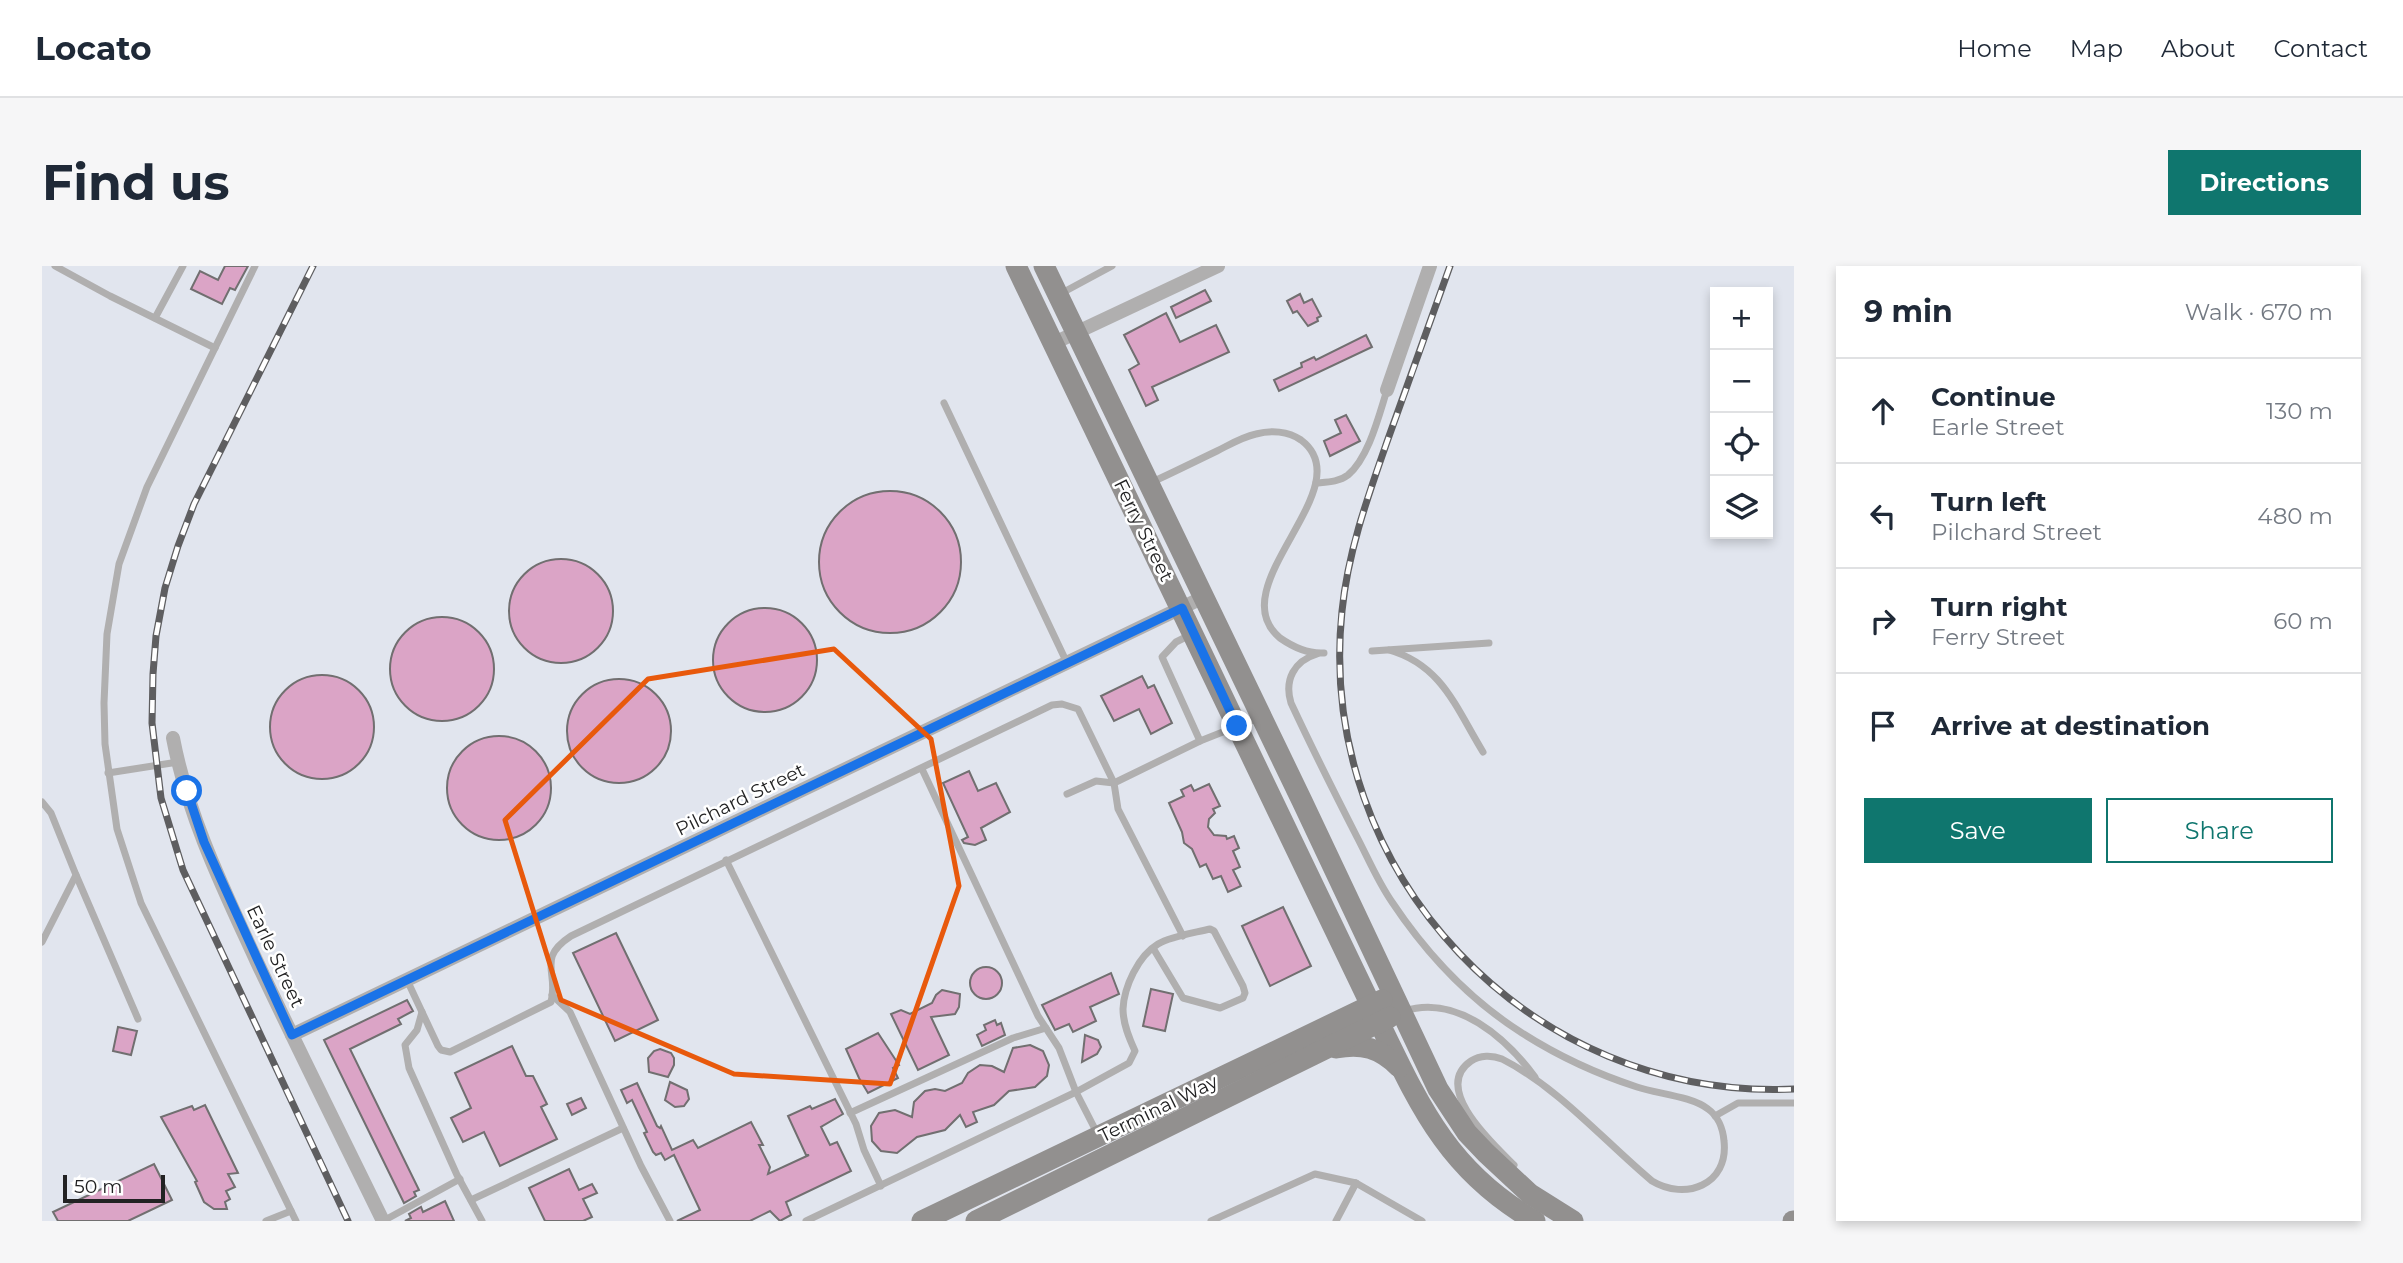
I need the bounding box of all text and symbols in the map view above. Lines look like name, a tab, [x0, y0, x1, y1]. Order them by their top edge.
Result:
text: Locato	[35, 28, 152, 68]
text: Home	[1957, 34, 2032, 63]
text: Map	[2070, 34, 2123, 63]
text: About	[2161, 34, 2235, 63]
text: Contact	[2273, 34, 2368, 63]
button: Directions	[2168, 150, 2361, 215]
text: Find us	[42, 153, 230, 212]
map controls	[1710, 287, 1773, 539]
button: +	[1710, 287, 1773, 350]
text: 9 min	[1864, 293, 1953, 330]
text: Walk · 670 m	[2185, 298, 2333, 326]
button: −	[1710, 350, 1773, 413]
text: Continue	[1931, 381, 2056, 413]
icon: ahead	[1864, 392, 1902, 430]
text: 130 m	[2266, 397, 2333, 425]
button: locate	[1710, 413, 1773, 476]
text: Earle Street	[1931, 413, 2064, 441]
street label: Ferry Street	[1109, 475, 1178, 585]
button: layers	[1710, 476, 1773, 539]
text: Turn left	[1931, 486, 2047, 518]
icon: left	[1864, 497, 1902, 535]
text: 480 m	[2257, 502, 2333, 530]
text: Pilchard Street	[1931, 518, 2102, 546]
text: Turn right	[1931, 591, 2067, 623]
icon: right	[1864, 602, 1902, 640]
text: 60 m	[2273, 607, 2333, 635]
text: Ferry Street	[1931, 623, 2065, 651]
icon: arrive	[1864, 707, 1902, 745]
route end	[1221, 710, 1252, 741]
text: Arrive at destination	[1931, 710, 2210, 742]
street label: Pilchard Street	[672, 758, 809, 841]
route start	[171, 775, 202, 806]
button: Save	[1864, 798, 2092, 863]
button: Share	[2106, 798, 2333, 863]
street label: Earle Street	[242, 901, 309, 1011]
street label: Terminal Way	[1095, 1069, 1222, 1147]
scale bar	[63, 1172, 164, 1204]
text: 50 m	[74, 1175, 122, 1198]

